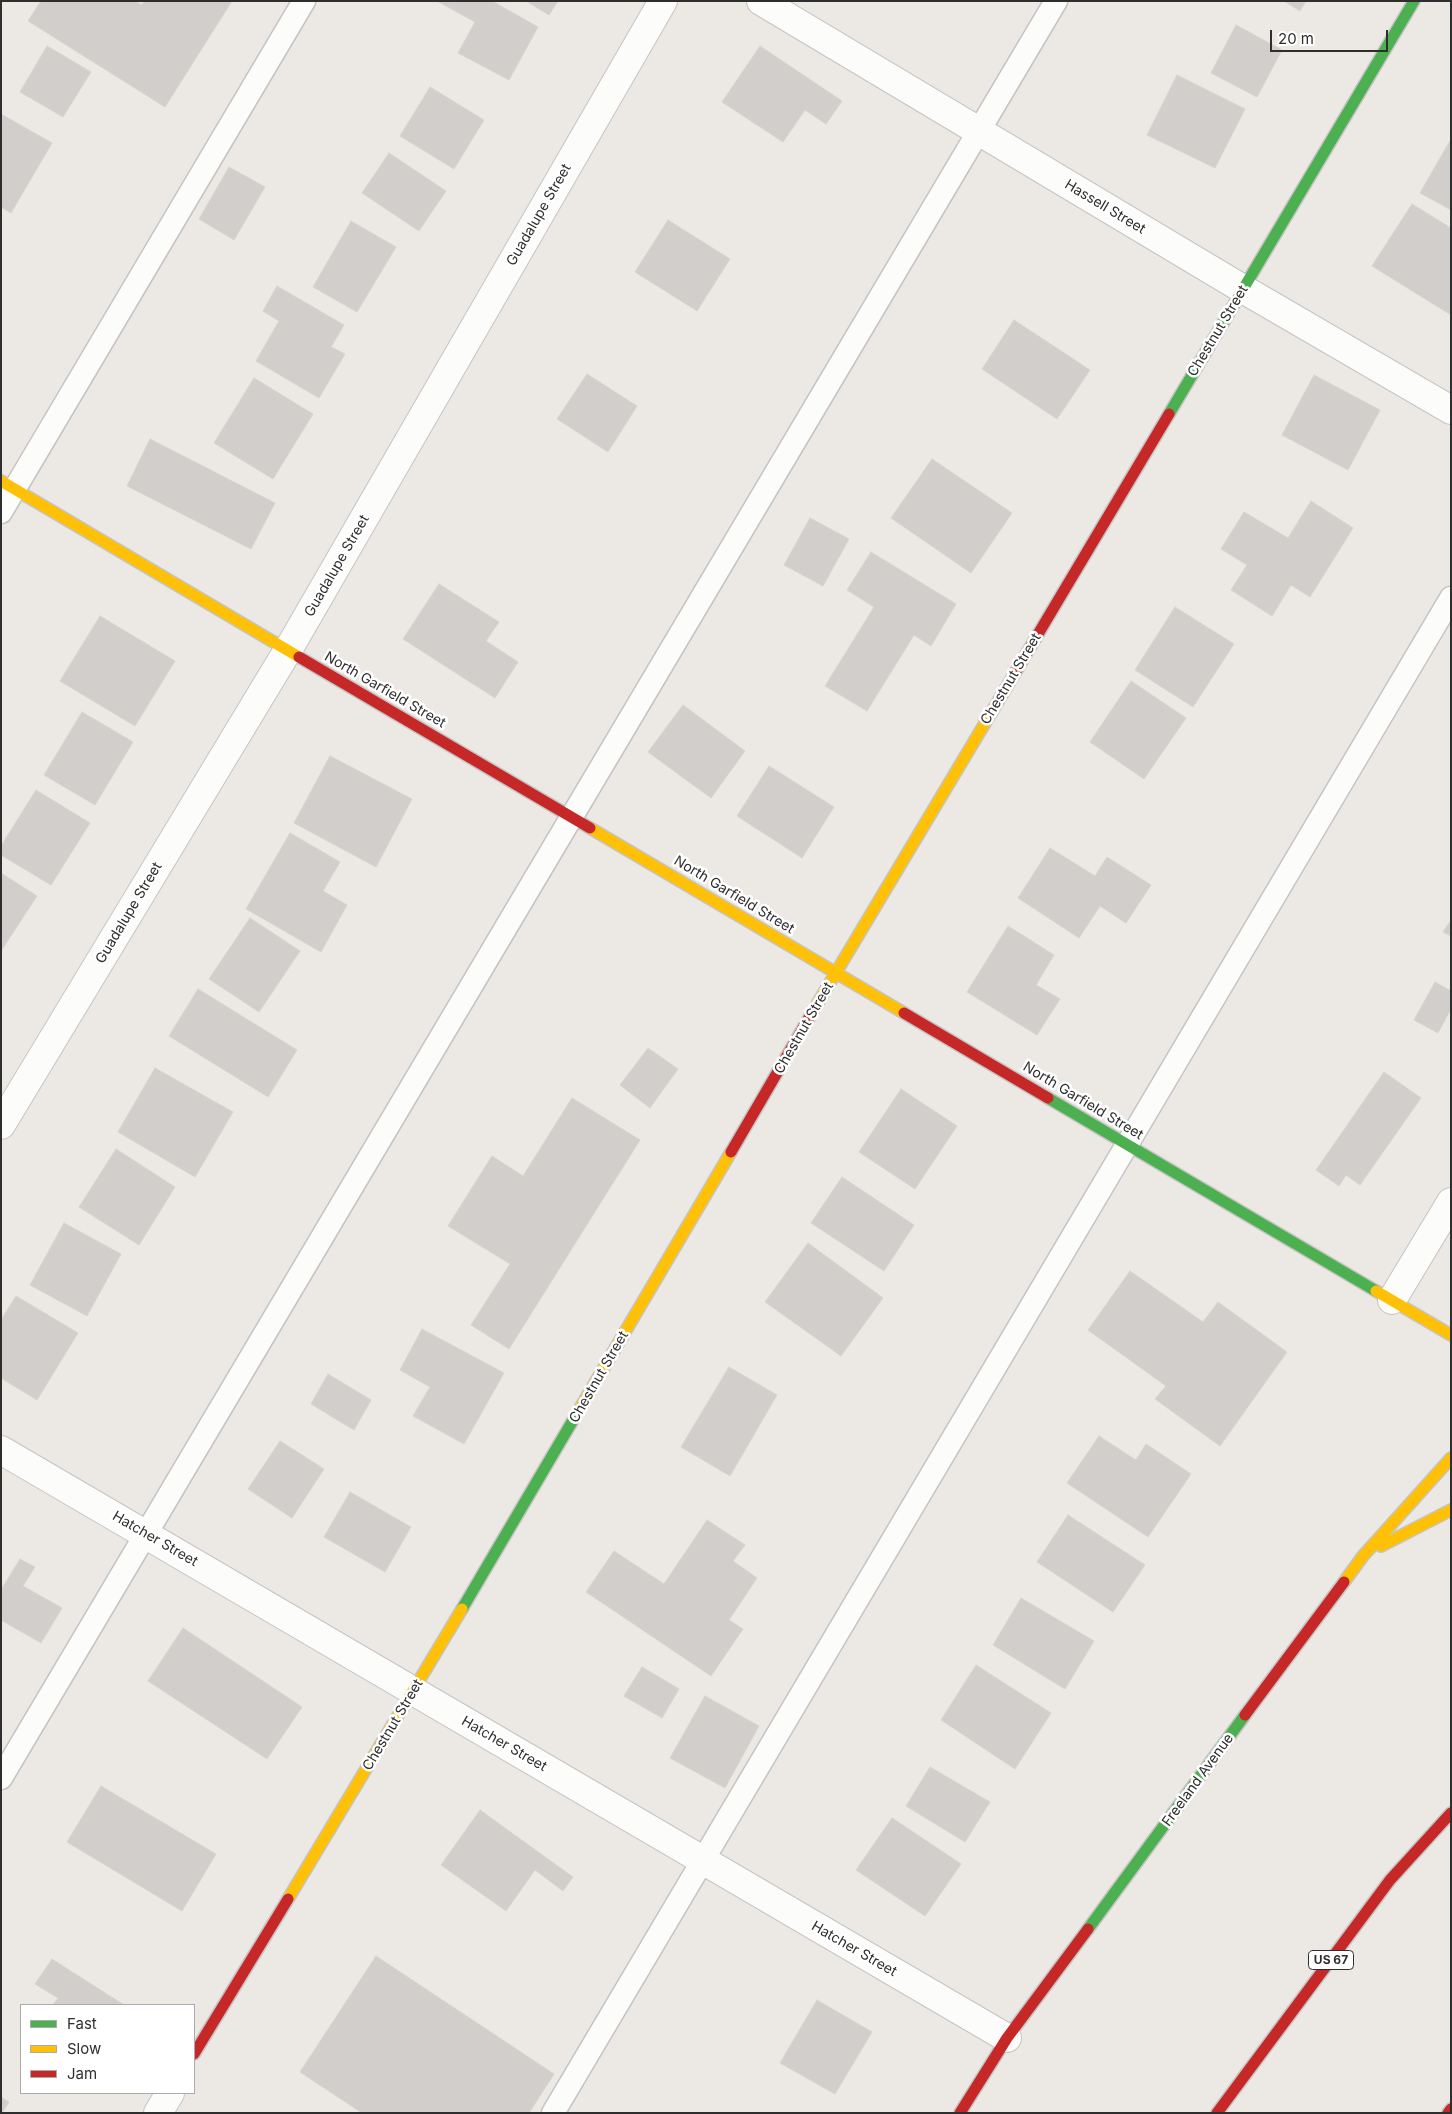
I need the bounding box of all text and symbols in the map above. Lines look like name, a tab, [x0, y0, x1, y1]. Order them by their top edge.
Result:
scale bar	[1272, 20, 1390, 52]
text: 20 m	[1278, 29, 1314, 48]
street label: Guadalupe Street	[503, 161, 575, 269]
street label: Hassell Street	[1061, 176, 1149, 238]
street label: Chestnut Street	[1184, 282, 1252, 380]
street label: Guadalupe Street	[301, 512, 373, 620]
street label: Chestnut Street	[977, 630, 1045, 728]
street label: North Garfield Street	[321, 648, 449, 732]
street label: North Garfield Street	[671, 852, 797, 938]
street label: Guadalupe Street	[92, 859, 166, 967]
street label: Chestnut Street	[771, 979, 837, 1077]
street label: North Garfield Street	[1020, 1058, 1146, 1144]
street label: Chestnut Street	[566, 1328, 632, 1426]
street label: Hatcher Street	[109, 1508, 201, 1570]
street label: Chestnut Street	[359, 1676, 427, 1774]
street label: Hatcher Street	[458, 1713, 550, 1775]
street label: Freeland Avenue	[1159, 1730, 1237, 1830]
street label: Hatcher Street	[808, 1918, 900, 1980]
road number: US 67	[1308, 1950, 1354, 1970]
legend	[20, 2004, 195, 2094]
text: Fast	[67, 2014, 97, 2033]
text: Slow	[67, 2039, 101, 2058]
text: Jam	[67, 2064, 97, 2083]

